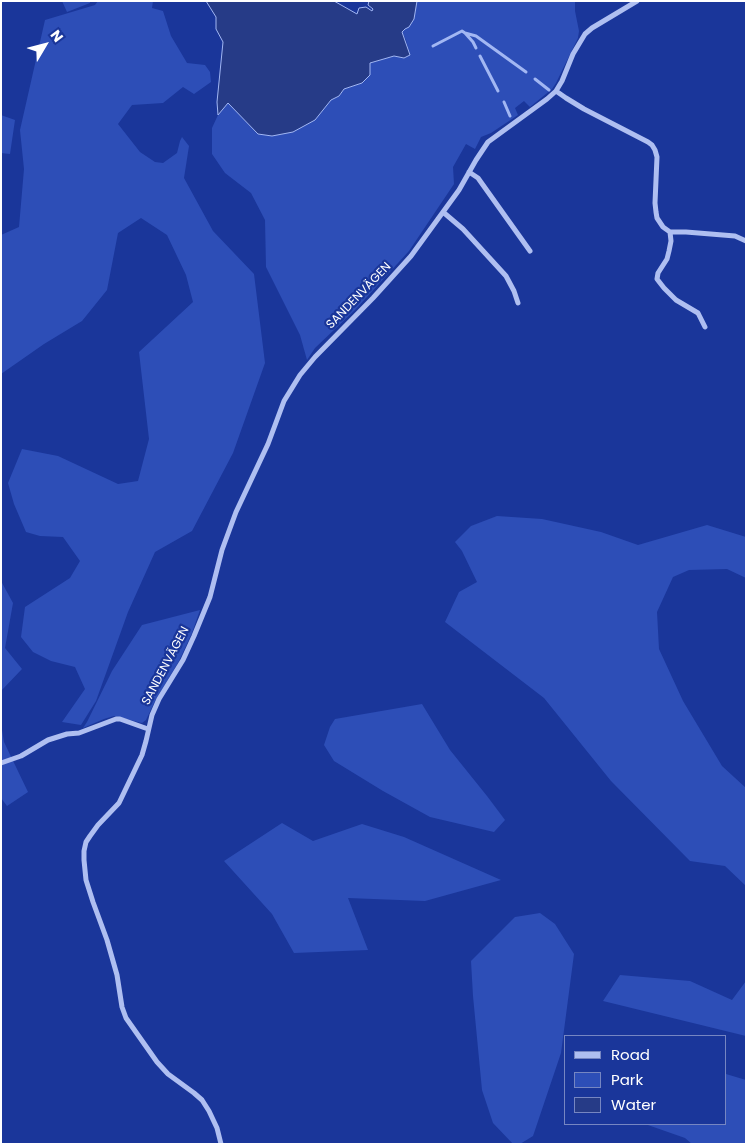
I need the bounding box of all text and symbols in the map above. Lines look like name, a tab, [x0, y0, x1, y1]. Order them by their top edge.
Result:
north arrow	[20, 20, 70, 70]
text: N	[46, 26, 68, 46]
street label: SANDENVÄGEN	[324, 260, 394, 332]
street label: SANDENVÄGEN	[139, 624, 193, 708]
legend	[564, 1035, 727, 1125]
text: Road	[611, 1044, 650, 1065]
text: Park	[611, 1069, 643, 1090]
text: Water	[611, 1094, 656, 1115]

